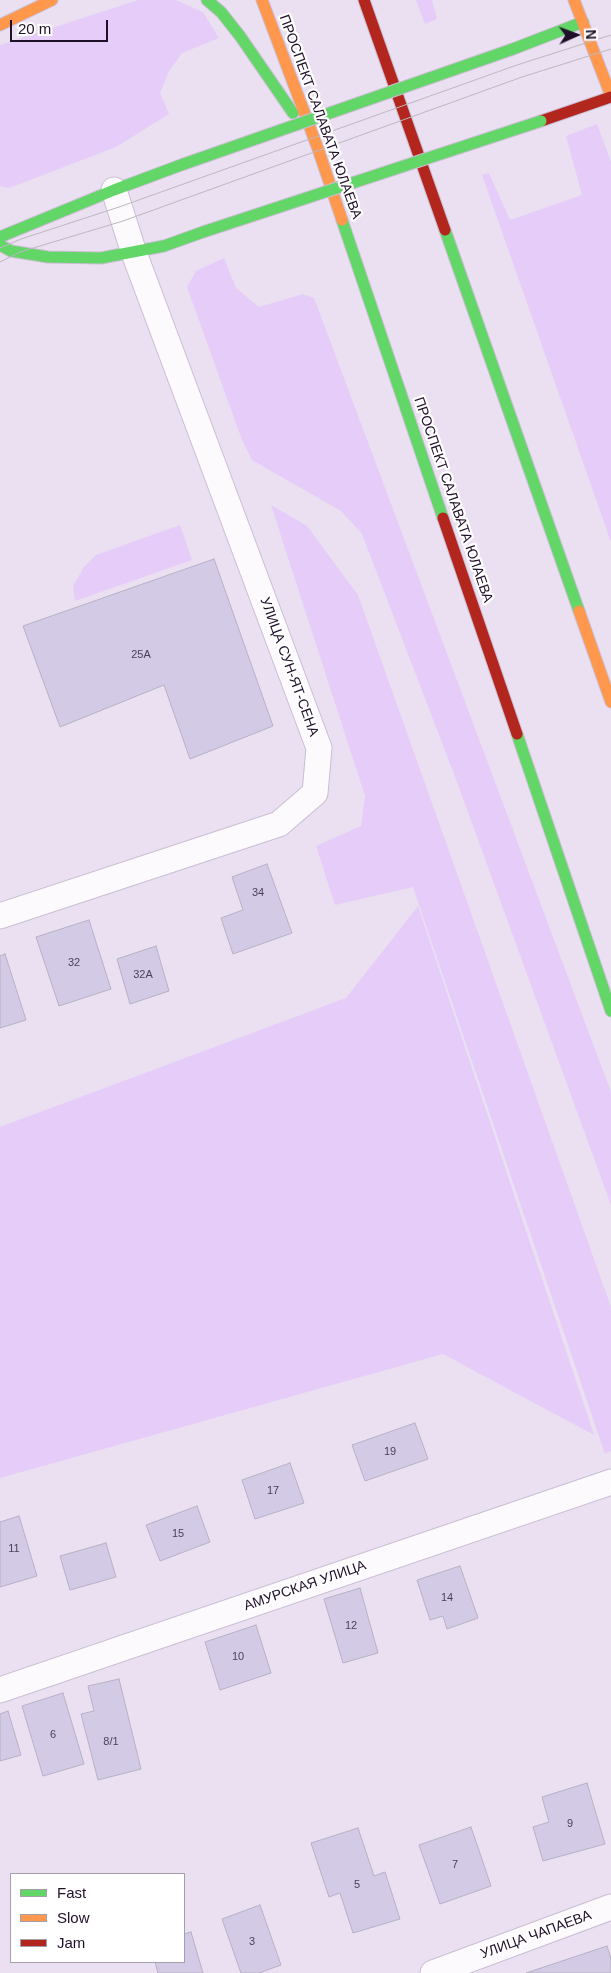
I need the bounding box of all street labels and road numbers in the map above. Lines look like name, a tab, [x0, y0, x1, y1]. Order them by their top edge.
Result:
street label: ПРОСПЕКТ САЛАВАТА ЮЛАЕВА	[275, 13, 365, 221]
street label: ПРОСПЕКТ САЛАВАТА ЮЛАЕВА	[410, 395, 496, 605]
street label: УЛИЦА СУН-ЯТ-СЕНА	[256, 595, 322, 739]
street label: АМУРСКАЯ УЛИЦА	[242, 1557, 368, 1615]
street label: УЛИЦА ЧАПАЕВА	[478, 1907, 594, 1963]

